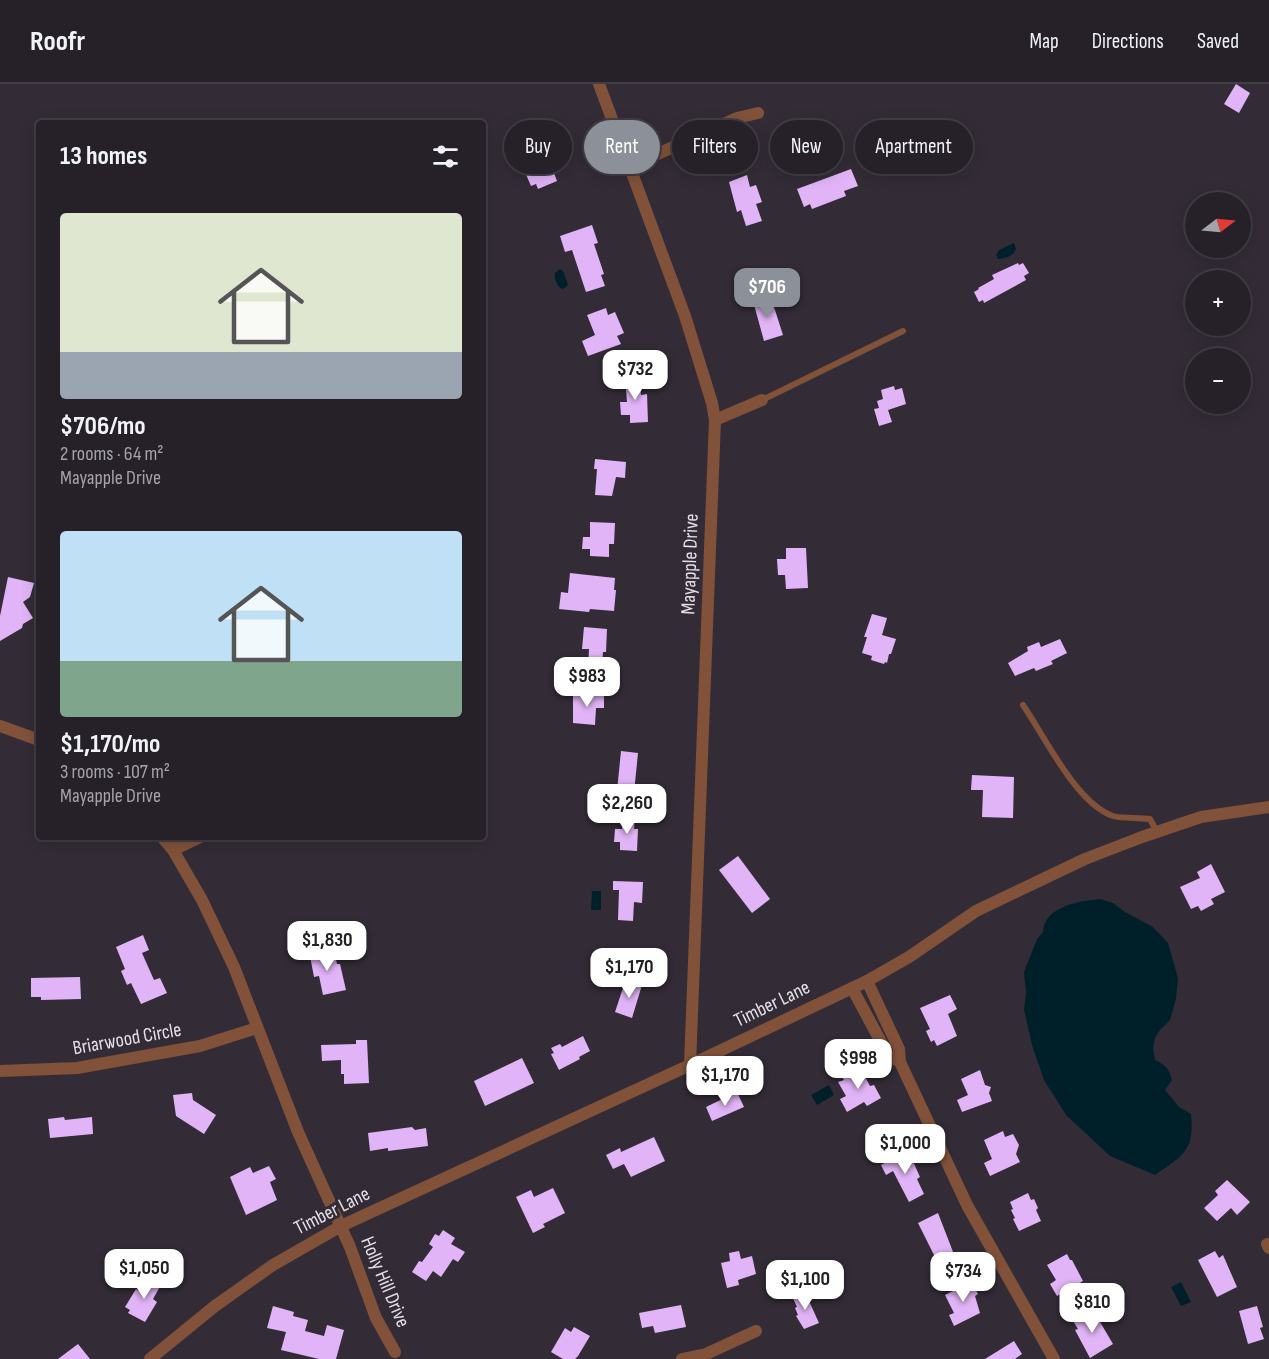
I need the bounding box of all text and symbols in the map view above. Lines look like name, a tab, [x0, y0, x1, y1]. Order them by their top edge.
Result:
text: Roofr	[30, 25, 85, 58]
text: Map	[1029, 29, 1059, 54]
text: Directions	[1092, 29, 1164, 54]
text: Saved	[1197, 29, 1239, 54]
chip: Buy	[504, 120, 572, 174]
chip: Rent	[584, 120, 660, 174]
chip: Filters	[672, 120, 758, 174]
chip: New	[770, 120, 843, 174]
chip: Apartment	[855, 120, 973, 174]
icon: filters	[429, 140, 462, 173]
text: 13 homes	[60, 141, 147, 172]
north arrow	[1185, 192, 1251, 258]
map controls	[1185, 192, 1251, 414]
icon: home	[207, 252, 315, 360]
pin: $706	[731, 268, 803, 319]
button: +	[1185, 270, 1251, 336]
text: $706	[748, 275, 786, 299]
button: −	[1185, 348, 1251, 414]
pin: $732	[599, 350, 671, 401]
text: $732	[617, 357, 653, 381]
text: $706/mo	[60, 411, 146, 442]
text: 2 rooms · 64 m²	[60, 442, 164, 466]
text: Mayapple Drive	[60, 466, 161, 490]
street label: Mayapple Drive	[676, 513, 704, 615]
icon: home	[207, 570, 315, 678]
pin: $983	[551, 657, 623, 708]
text: $983	[568, 664, 606, 688]
text: $1,170/mo	[60, 729, 160, 760]
text: 3 rooms · 107 m²	[60, 760, 170, 784]
text: Mayapple Drive	[60, 784, 161, 808]
pin: $2,260	[578, 784, 676, 835]
text: $2,260	[601, 791, 653, 815]
pin: $1,830	[278, 921, 376, 972]
text: $1,830	[301, 928, 353, 952]
pin: $1,170	[580, 948, 678, 999]
text: $1,170	[604, 955, 654, 979]
street label: Timber Lane	[730, 975, 814, 1033]
street label: Briarwood Circle	[71, 1018, 183, 1060]
pin: $998	[822, 1039, 894, 1090]
text: $998	[839, 1046, 877, 1070]
pin: $1,170	[676, 1056, 774, 1107]
text: $1,170	[700, 1063, 750, 1087]
pin: $1,000	[856, 1124, 954, 1175]
text: $1,000	[879, 1131, 931, 1155]
street label: Timber Lane	[290, 1182, 374, 1240]
street label: Holly Hill Drive	[355, 1233, 415, 1331]
pin: $1,050	[95, 1249, 193, 1300]
pin: $734	[927, 1252, 999, 1303]
text: $1,050	[119, 1256, 169, 1280]
text: $734	[944, 1259, 982, 1283]
pin: $1,100	[756, 1260, 854, 1311]
text: $1,100	[780, 1267, 830, 1291]
pin: $810	[1056, 1283, 1128, 1334]
text: $810	[1073, 1290, 1111, 1314]

